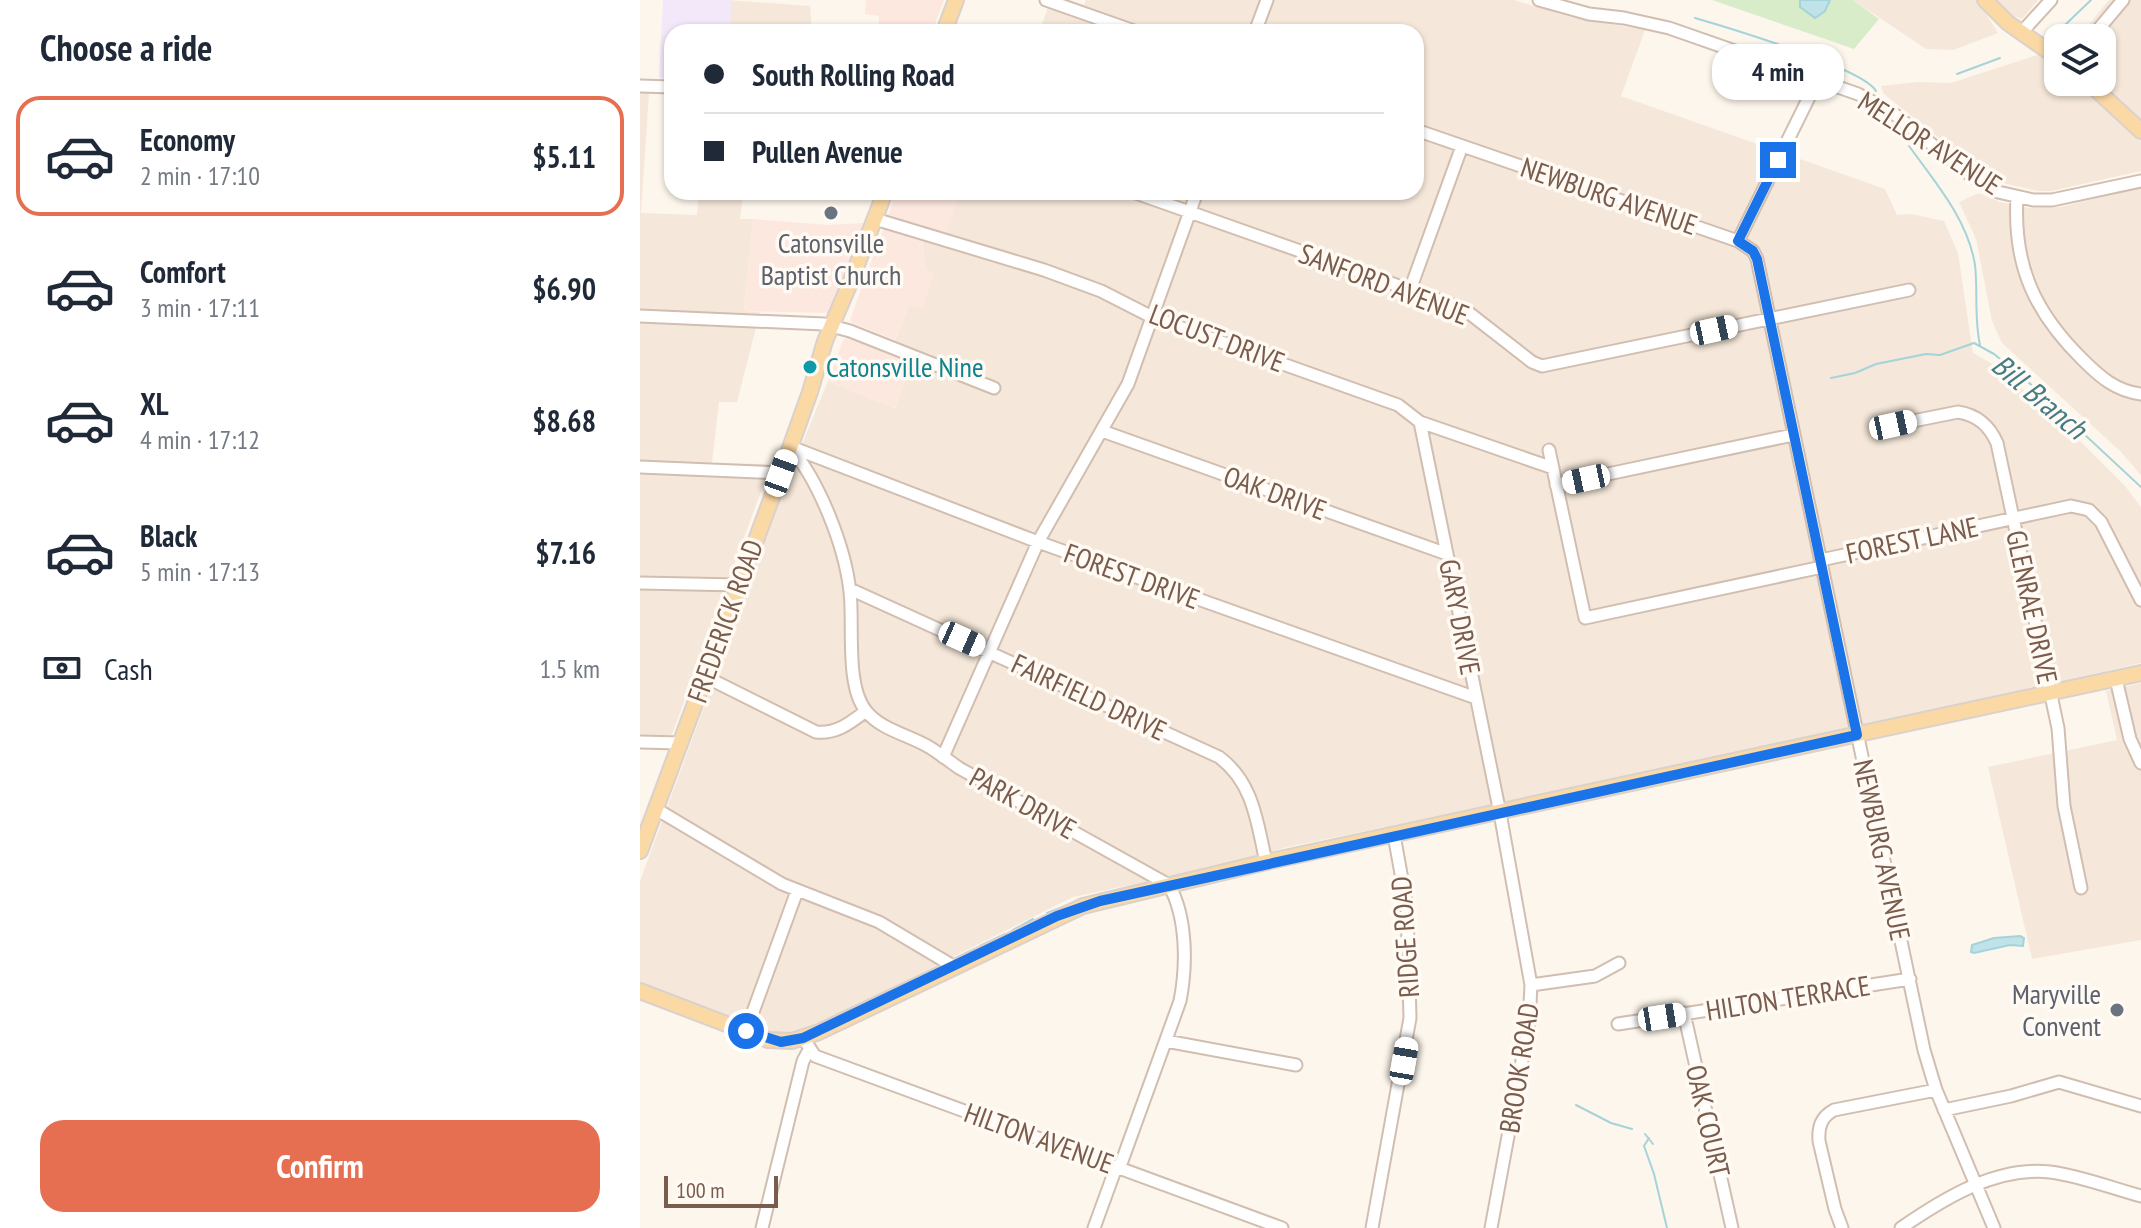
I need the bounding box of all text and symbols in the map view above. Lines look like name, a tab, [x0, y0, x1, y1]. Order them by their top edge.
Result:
text: Choose a ride	[40, 24, 212, 71]
map controls	[2044, 24, 2116, 96]
button: layers	[2044, 24, 2116, 96]
callout: 4 min	[1712, 44, 1844, 100]
text: South Rolling Road	[752, 55, 955, 94]
text: 4 min	[1752, 55, 1804, 88]
street label: MELLOR AVENUE	[1851, 82, 2009, 203]
icon: car	[44, 120, 116, 192]
text: Economy	[140, 120, 235, 159]
text: Pullen Avenue	[752, 132, 903, 171]
text: $5.11	[532, 137, 596, 176]
route end	[1760, 142, 1796, 178]
street label: NEWBURG AVENUE	[1516, 148, 1702, 243]
text: 2 min · 17:10	[140, 159, 260, 192]
marker: Catonsville Baptist Church	[822, 204, 840, 222]
place label: Catonsville Baptist Church	[761, 224, 901, 293]
street label: SANFORD AVENUE	[1294, 234, 1475, 333]
icon: car	[44, 252, 116, 324]
text: Comfort	[140, 252, 226, 291]
text: $6.90	[532, 269, 596, 308]
text: 3 min · 17:11	[140, 291, 260, 324]
street label: LOCUST DRIVE	[1144, 295, 1290, 380]
car	[1688, 313, 1740, 347]
water label: Bill Branch	[1984, 345, 2097, 448]
place label: Catonsville Nine	[826, 348, 983, 385]
marker: Catonsville Nine	[801, 358, 819, 376]
icon: car	[44, 384, 116, 456]
text: XL	[140, 384, 169, 423]
text: $8.68	[532, 401, 596, 440]
car	[1867, 408, 1919, 442]
text: 4 min · 17:12	[140, 423, 260, 456]
car	[762, 446, 800, 500]
street label: OAK DRIVE	[1219, 457, 1332, 528]
car	[1560, 462, 1612, 496]
street label: FOREST LANE	[1842, 507, 1981, 572]
icon: car	[44, 516, 116, 588]
text: Black	[140, 516, 197, 555]
street label: GLENRAE DRIVE	[1998, 527, 2067, 687]
text: $7.16	[535, 533, 596, 572]
street label: FREDERICK ROAD	[678, 534, 771, 707]
street label: FOREST DRIVE	[1059, 534, 1205, 617]
text: 5 min · 17:13	[140, 555, 260, 588]
street label: GARY DRIVE	[1431, 556, 1490, 678]
car	[935, 618, 989, 660]
street label: FAIRFIELD DRIVE	[1006, 645, 1173, 749]
icon: cash	[40, 646, 84, 690]
text: Cash	[104, 649, 153, 688]
text: 1.5 km	[539, 652, 600, 685]
street label: NEWBURG AVENUE	[1845, 756, 1920, 944]
street label: PARK DRIVE	[963, 758, 1083, 847]
street label: RIDGE ROAD	[1382, 875, 1427, 999]
street label: HILTON TERRACE	[1703, 966, 1873, 1029]
place label: Maryville Convent	[2012, 975, 2101, 1044]
street label: BROOK ROAD	[1490, 1000, 1547, 1136]
car	[1636, 1001, 1688, 1033]
marker: Maryville Convent	[2108, 1001, 2126, 1019]
route start	[728, 1013, 764, 1049]
car	[1388, 1035, 1420, 1087]
street label: OAK COURT	[1678, 1061, 1739, 1181]
street label: HILTON AVENUE	[959, 1093, 1119, 1182]
button: Confirm	[40, 1120, 600, 1212]
scale bar	[664, 1172, 778, 1208]
text: 100 m	[676, 1176, 725, 1204]

